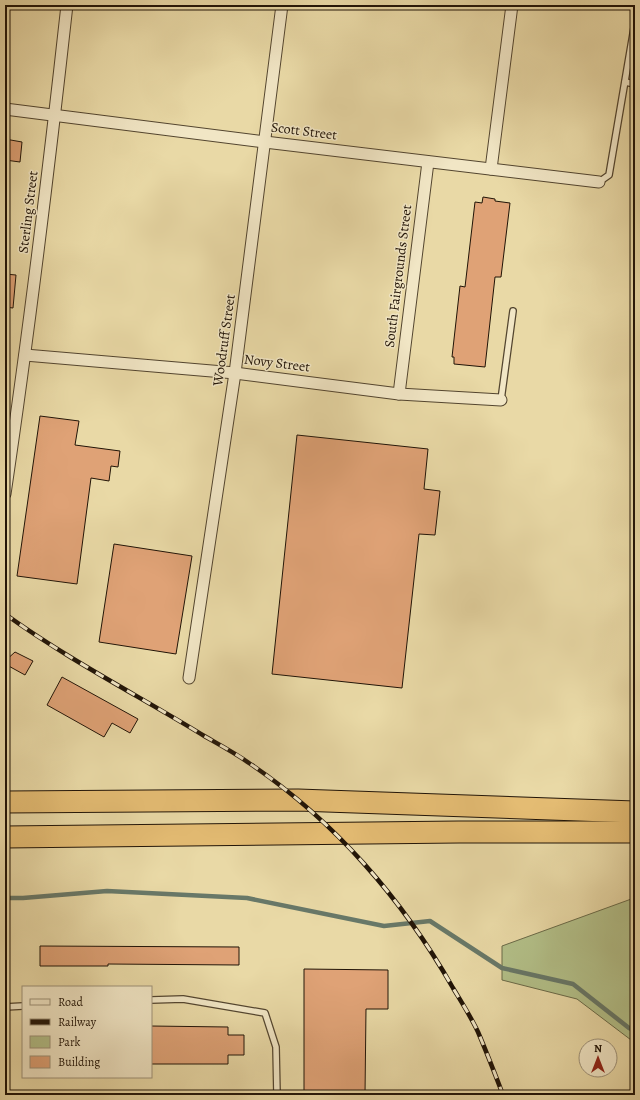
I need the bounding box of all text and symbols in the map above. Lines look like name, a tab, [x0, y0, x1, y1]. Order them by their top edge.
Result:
street label: Scott Street	[270, 118, 338, 145]
street label: Sterling Street	[14, 169, 43, 254]
street label: South Fairgrounds Street	[380, 203, 416, 349]
street label: Woodruff Street	[208, 293, 240, 388]
street label: Novy Street	[243, 350, 311, 377]
legend	[22, 986, 152, 1078]
text: Road	[58, 994, 84, 1010]
text: Railway	[58, 1014, 97, 1030]
text: Park	[58, 1034, 81, 1050]
north arrow	[578, 1038, 618, 1078]
text: N	[594, 1041, 602, 1056]
text: Building	[58, 1054, 100, 1070]

